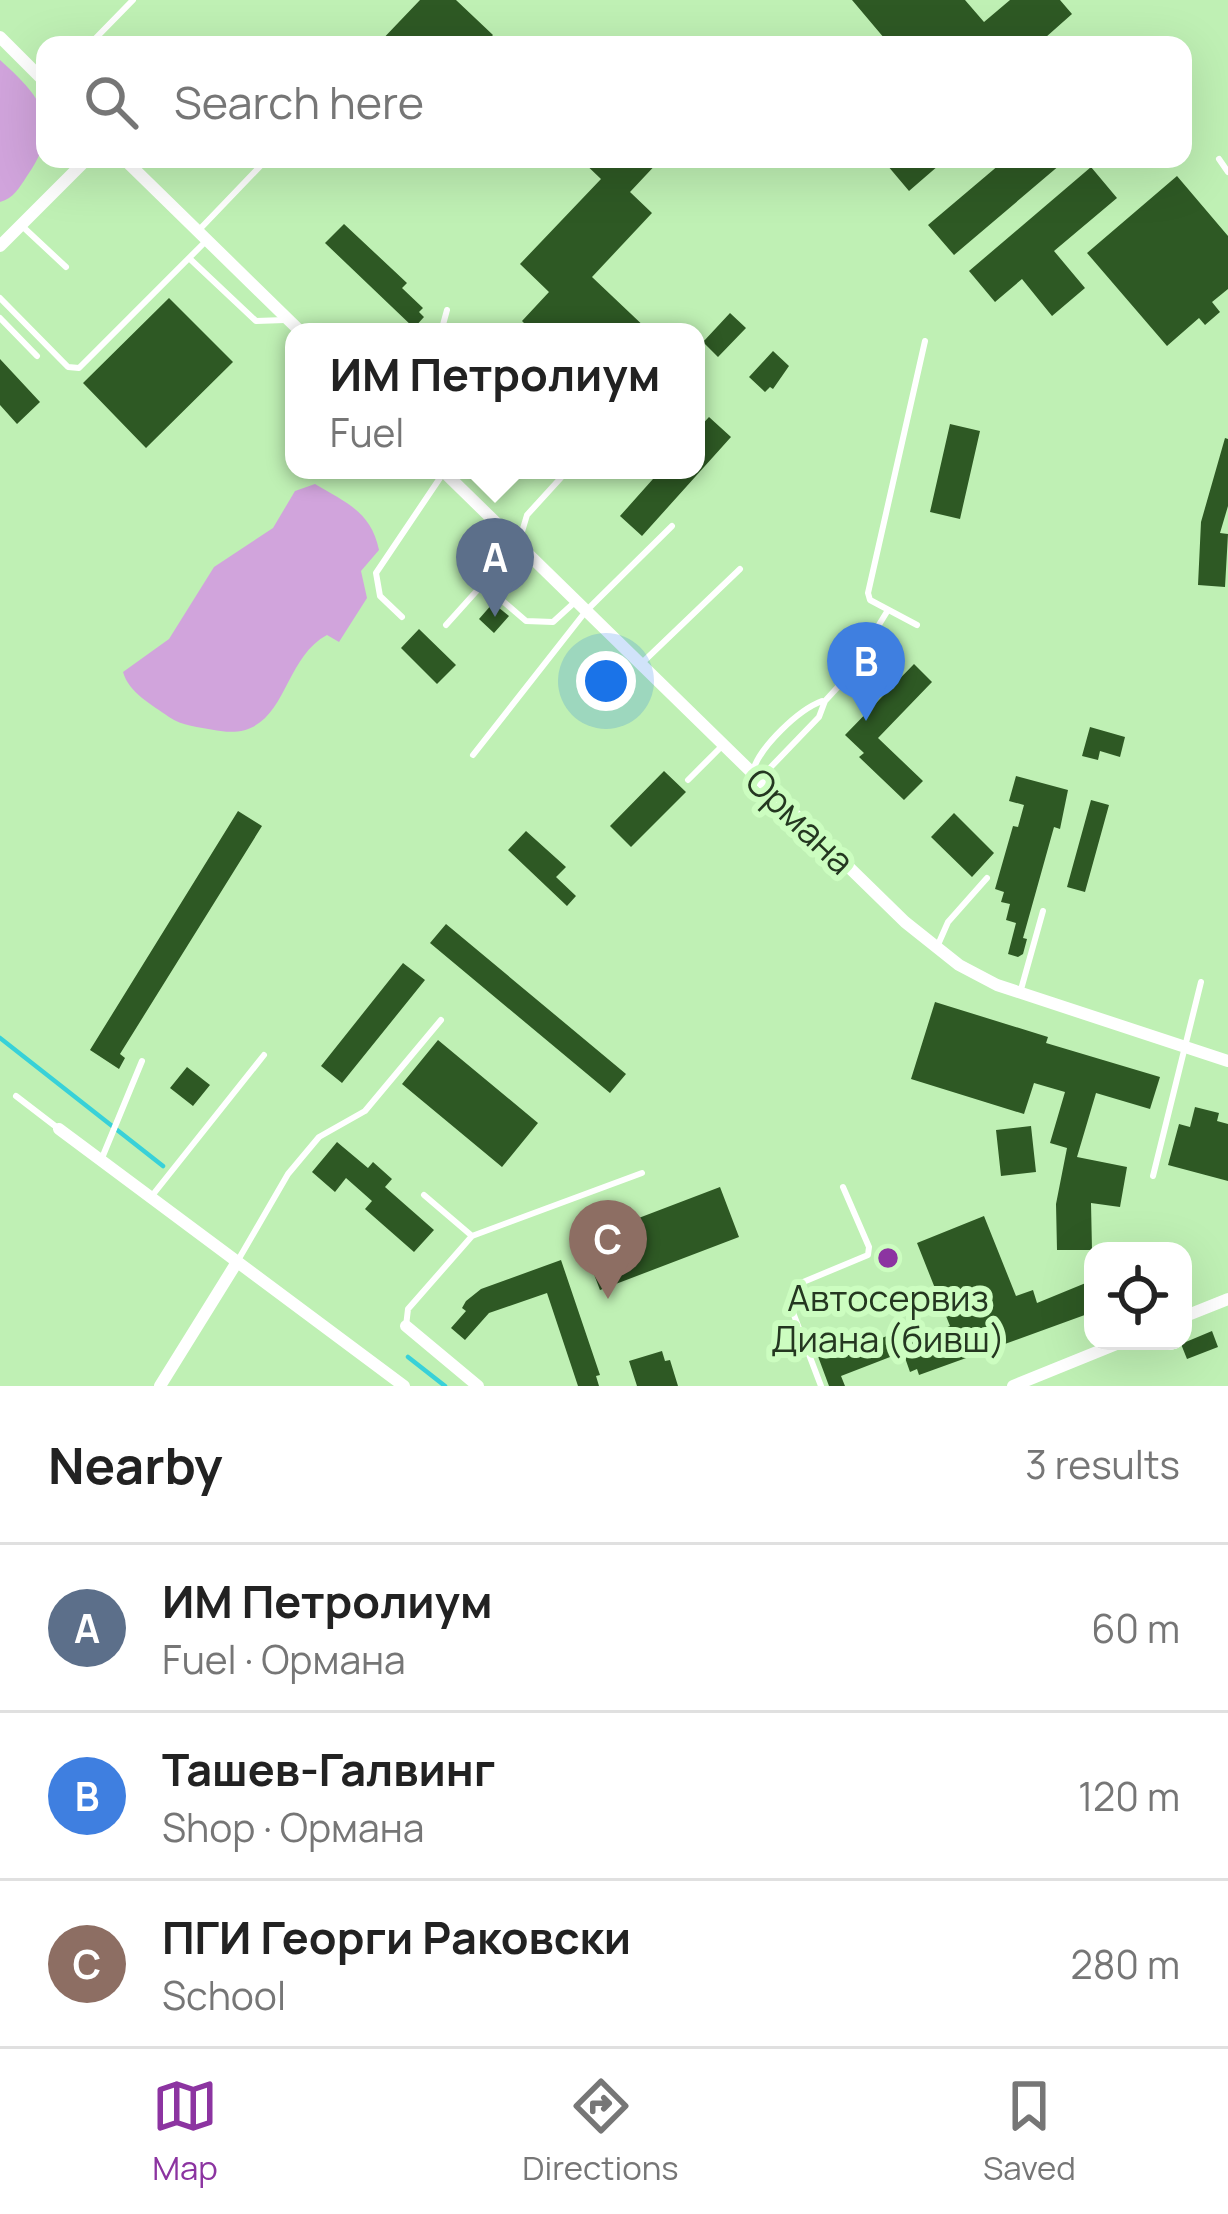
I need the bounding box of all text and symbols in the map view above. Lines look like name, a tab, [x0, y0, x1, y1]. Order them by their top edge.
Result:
search box	[36, 36, 1192, 168]
icon: search	[78, 69, 144, 135]
text: Search here	[174, 71, 424, 133]
popup	[285, 323, 705, 479]
text: ИМ Петролиум	[330, 343, 660, 405]
text: Fuel	[330, 405, 404, 459]
pin: A	[456, 518, 534, 617]
pin: B	[827, 622, 905, 721]
your location	[576, 651, 636, 711]
street label: Ормана	[735, 757, 865, 885]
pin: C	[569, 1200, 647, 1299]
map controls	[1084, 1242, 1192, 1350]
button: locate	[1084, 1242, 1192, 1350]
marker: Автосервиз Диана (бивш)	[875, 1245, 901, 1271]
place label: Автосервиз Диана (бивш)	[771, 1273, 1005, 1363]
text: Nearby	[48, 1430, 223, 1499]
text: 3 results	[1025, 1437, 1180, 1491]
text: ИМ Петролиум	[162, 1570, 492, 1632]
text: A	[74, 1601, 100, 1655]
text: 60 m	[1091, 1601, 1180, 1655]
text: Fuel · Ормана	[162, 1632, 406, 1686]
text: Ташев-Галвинг	[162, 1738, 495, 1800]
text: B	[75, 1769, 99, 1823]
text: 120 m	[1078, 1769, 1180, 1823]
text: Shop · Ормана	[162, 1800, 424, 1854]
text: ПГИ Георги Раковски	[162, 1906, 631, 1968]
text: C	[73, 1937, 101, 1991]
text: 280 m	[1070, 1937, 1180, 1991]
text: School	[162, 1968, 286, 2022]
tab: Map	[152, 2073, 218, 2190]
tab: Directions	[522, 2073, 679, 2190]
tab: Saved	[983, 2073, 1076, 2190]

